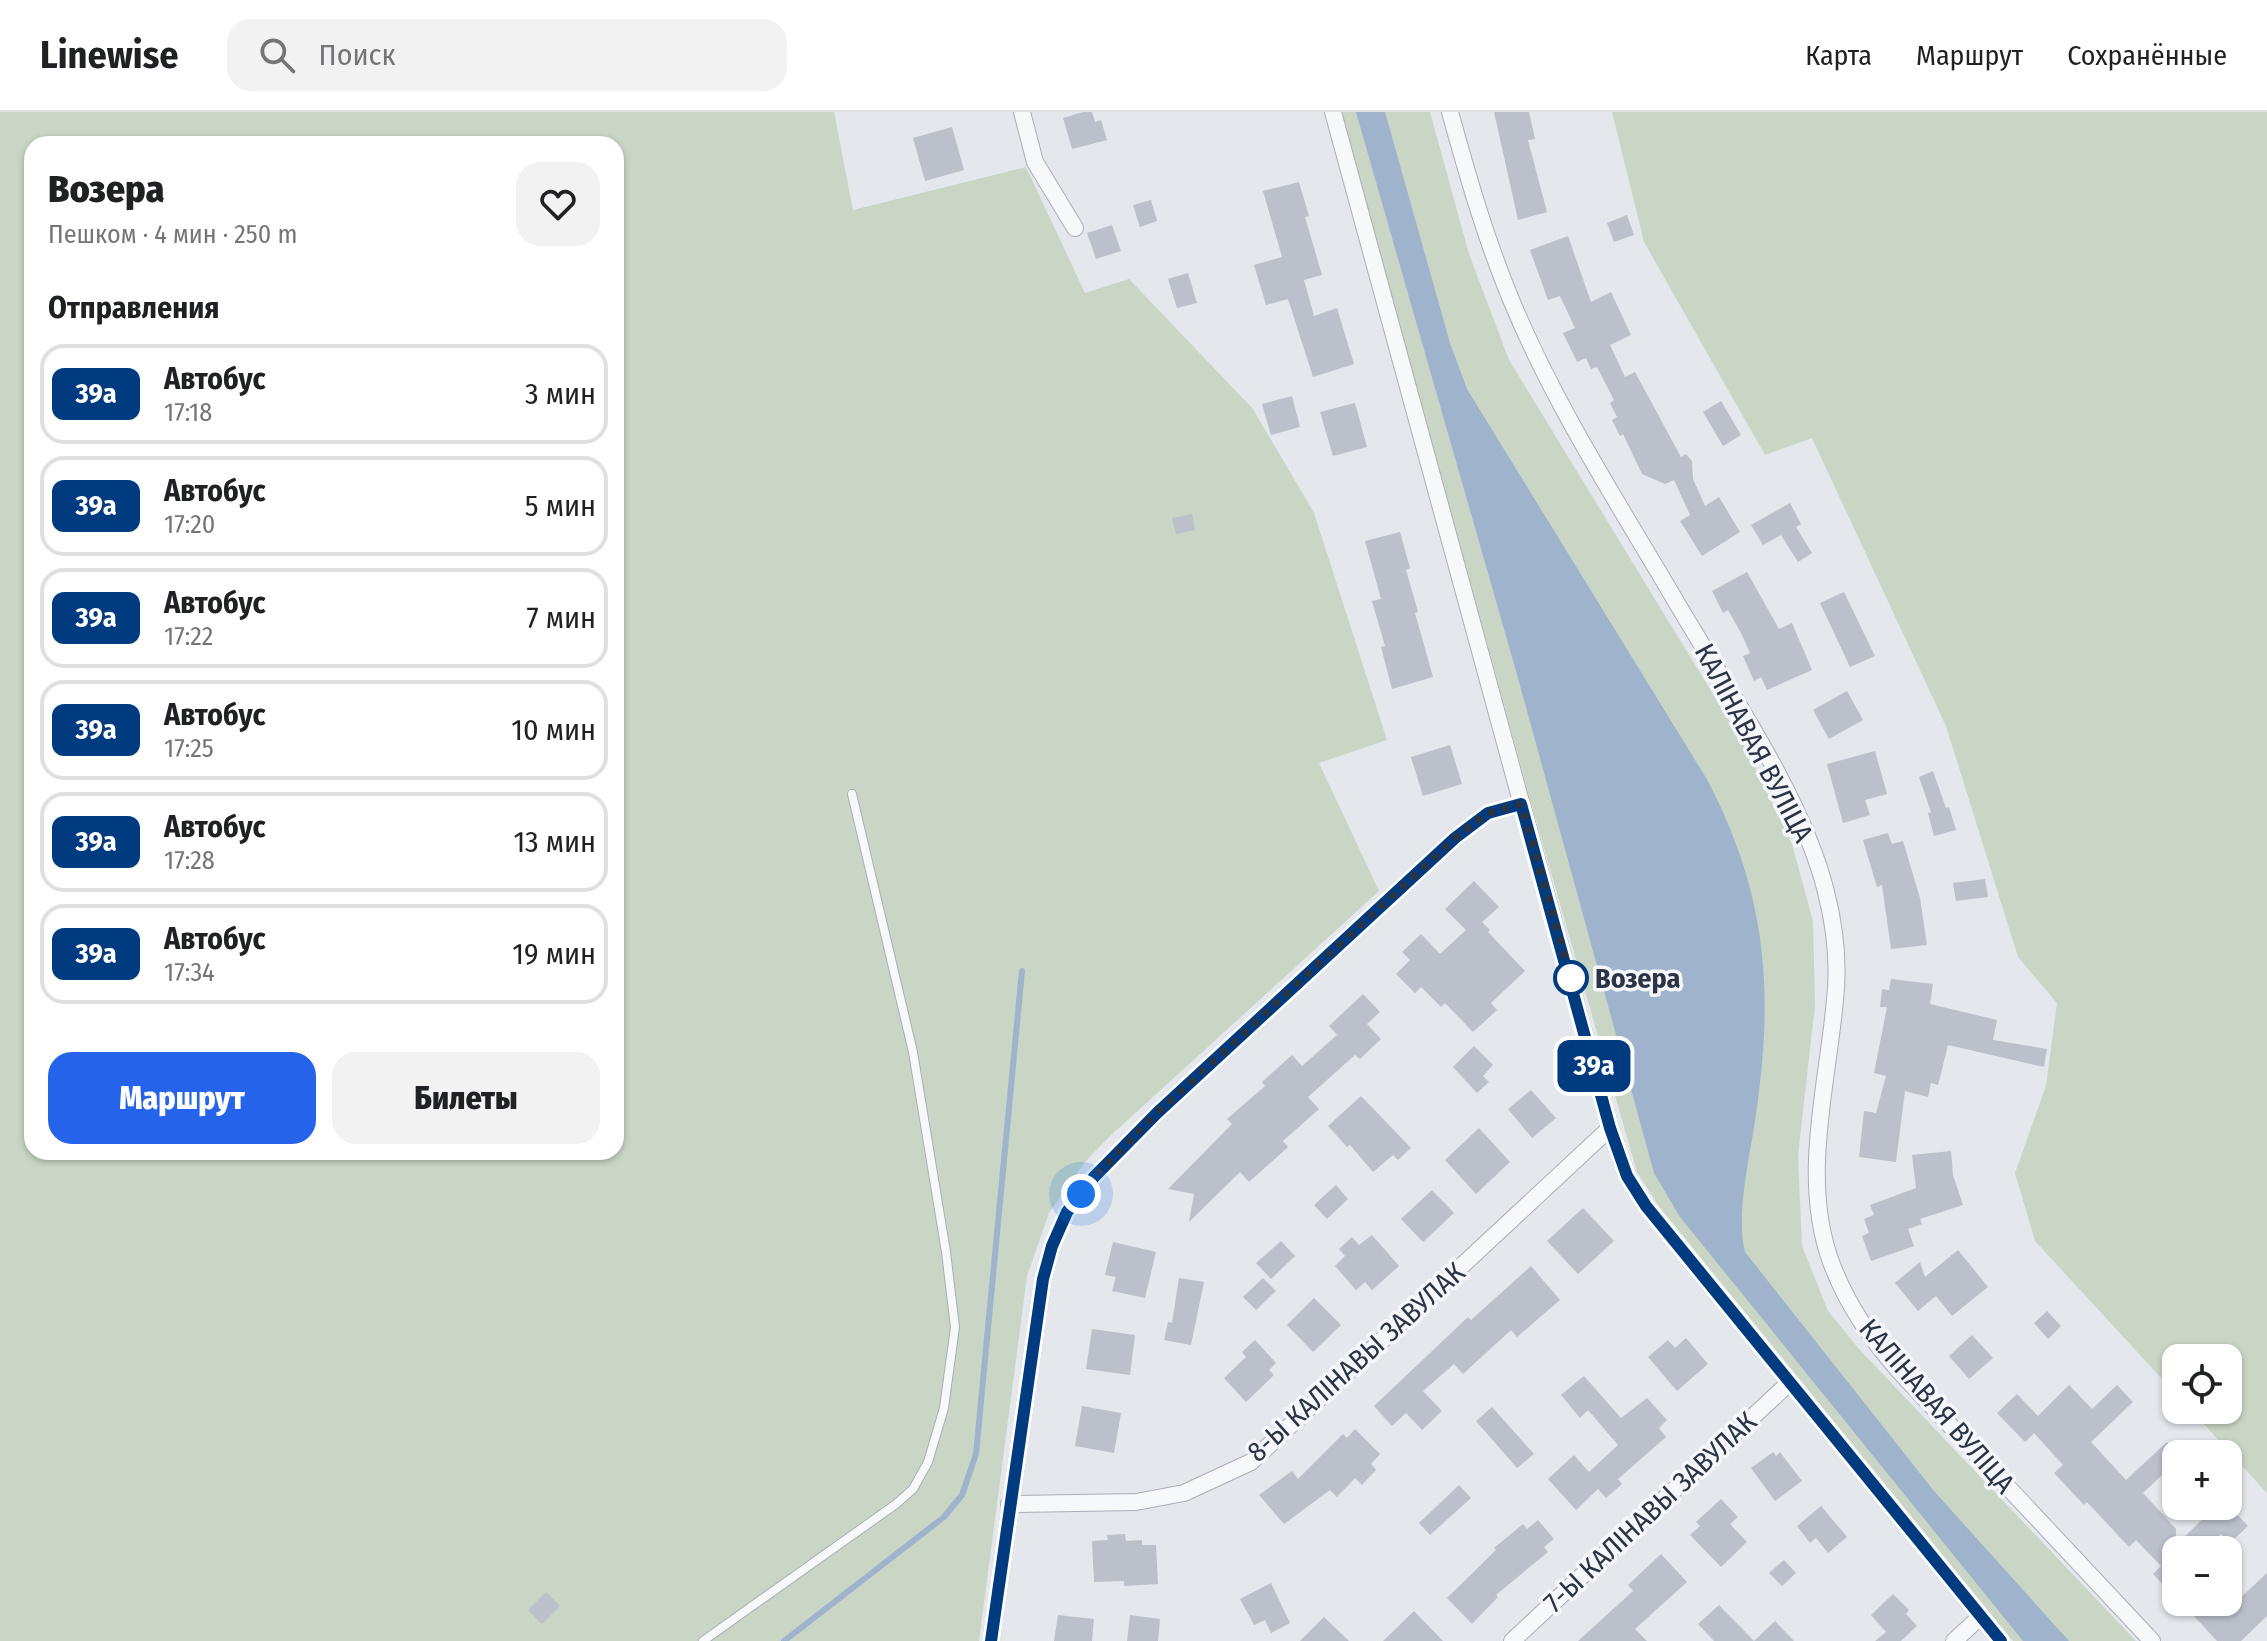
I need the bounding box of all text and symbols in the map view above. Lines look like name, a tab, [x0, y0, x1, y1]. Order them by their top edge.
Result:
search box	[227, 19, 787, 91]
text: Linewise	[40, 32, 179, 78]
icon: search	[255, 33, 299, 77]
text: Поиск	[319, 37, 395, 73]
text: Карта	[1805, 39, 1872, 72]
text: Маршрут	[1916, 39, 2023, 72]
text: Сохранённые	[2067, 39, 2227, 72]
button: heart	[516, 162, 600, 246]
text: Возера	[48, 166, 164, 212]
text: Пешком · 4 мин · 250 m	[48, 219, 297, 250]
text: Отправления	[48, 290, 219, 326]
text: Автобус	[164, 361, 266, 397]
text: 3 мин	[525, 376, 596, 412]
text: 39а	[75, 377, 117, 410]
text: 17:18	[164, 397, 212, 428]
text: Автобус	[164, 473, 266, 509]
text: 5 мин	[525, 488, 596, 524]
text: 39а	[75, 489, 117, 522]
text: 17:20	[164, 509, 215, 540]
text: Автобус	[164, 585, 266, 621]
text: 7 мин	[526, 600, 596, 636]
text: 39а	[75, 601, 117, 634]
text: 17:22	[164, 621, 213, 652]
street label: КАЛІНАВАЯ ВУЛІЦА	[1688, 638, 1820, 848]
text: Автобус	[164, 697, 266, 733]
text: 10 мин	[511, 712, 596, 748]
text: 39а	[75, 713, 117, 746]
text: 17:25	[164, 733, 214, 764]
text: Автобус	[164, 809, 266, 845]
text: 13 мин	[513, 824, 596, 860]
text: 39а	[75, 825, 117, 858]
text: 17:28	[164, 845, 215, 876]
text: Автобус	[164, 921, 266, 957]
text: 19 мин	[512, 936, 596, 972]
text: 39а	[75, 937, 117, 970]
text: 17:34	[164, 957, 215, 988]
marker: Возера	[1554, 961, 1588, 995]
place label: Возера	[1595, 962, 1681, 995]
line badge: 39а	[1548, 1040, 1640, 1092]
text: 39а	[1573, 1049, 1615, 1082]
button: Маршрут	[48, 1052, 316, 1144]
button: Билеты	[332, 1052, 600, 1144]
your location	[1061, 1174, 1101, 1214]
street label: 8-Ы КАЛІНАВЫ ЗАВУЛАК	[1240, 1256, 1472, 1468]
street label: КАЛІНАВАЯ ВУЛІЦА	[1852, 1312, 2022, 1500]
map controls	[2162, 1344, 2242, 1616]
button: locate	[2162, 1344, 2242, 1424]
street label: 7-Ы КАЛІНАВЫ ЗАВУЛАК	[1537, 1405, 1763, 1619]
button: +	[2162, 1440, 2242, 1520]
button: −	[2162, 1536, 2242, 1616]

